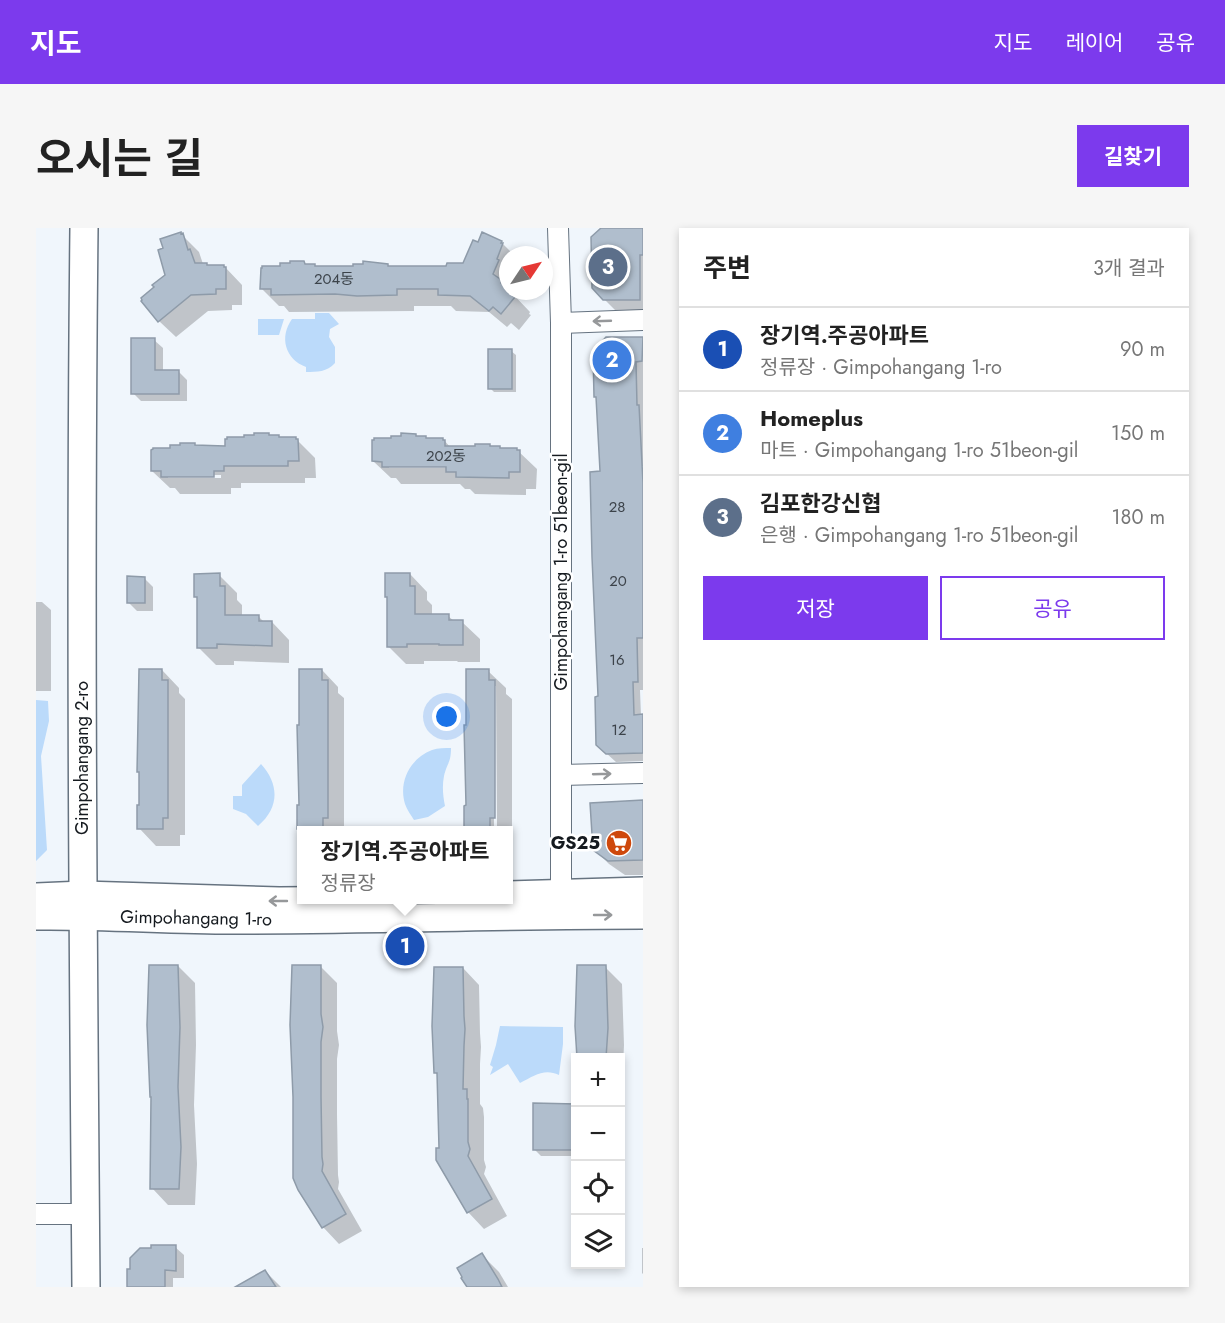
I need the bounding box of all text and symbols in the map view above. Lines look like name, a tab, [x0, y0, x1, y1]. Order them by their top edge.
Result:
text: 지도	[30, 23, 82, 64]
text: 지도	[994, 28, 1032, 58]
text: 레이어	[1065, 28, 1123, 58]
text: 공유	[1156, 28, 1195, 58]
button: 길찾기	[1077, 125, 1189, 187]
text: 오시는 길	[36, 128, 203, 189]
pin: 3	[588, 244, 628, 290]
north arrow	[499, 246, 553, 300]
text: 주변	[703, 249, 751, 287]
text: 3개 결과	[1093, 254, 1165, 283]
house number: 204동	[314, 268, 354, 290]
one-way arrow	[592, 316, 612, 327]
text: 장기역.주공아파트	[760, 319, 929, 351]
text: 1	[717, 335, 728, 364]
text: 90 m	[1120, 335, 1165, 364]
pin: 2	[592, 338, 632, 382]
text: 정류장 · Gimpohangang 1-ro	[760, 353, 1002, 382]
text: Homeplus	[760, 402, 863, 434]
text: 2	[716, 419, 729, 448]
text: 150 m	[1111, 419, 1165, 448]
text: 마트 · Gimpohangang 1-ro 51beon-gil	[760, 436, 1078, 465]
house number: 202동	[426, 445, 466, 467]
street label: Gimpohangang 1-ro 51beon-gil	[548, 453, 574, 691]
text: 김포한강신협	[760, 487, 881, 519]
house number: 28	[609, 496, 625, 518]
text: 3	[716, 503, 729, 532]
text: 180 m	[1111, 503, 1165, 532]
text: 은행 · Gimpohangang 1-ro 51beon-gil	[760, 521, 1078, 550]
house number: 20	[609, 570, 627, 592]
button: 저장	[703, 576, 928, 640]
button: 공유	[940, 576, 1165, 640]
house number: 16	[609, 649, 625, 671]
street label: Gimpohangang 2-ro	[69, 681, 95, 835]
your location	[432, 702, 461, 731]
house number: 12	[611, 719, 627, 741]
one-way arrow	[591, 768, 611, 779]
popup	[297, 826, 513, 904]
supermarket icon: GS25	[604, 828, 634, 858]
place label: GS25	[551, 830, 600, 856]
text: 장기역.주공아파트	[320, 835, 490, 867]
text: 정류장	[320, 869, 376, 898]
one-way arrow	[269, 895, 289, 907]
street label: Gimpohangang 1-ro	[120, 904, 272, 932]
one-way arrow	[592, 909, 612, 921]
pin: 1	[386, 924, 424, 968]
map controls	[571, 1053, 625, 1269]
button: +	[571, 1053, 625, 1107]
button: −	[571, 1107, 625, 1161]
button: locate	[571, 1161, 625, 1215]
button: layers	[571, 1215, 625, 1269]

